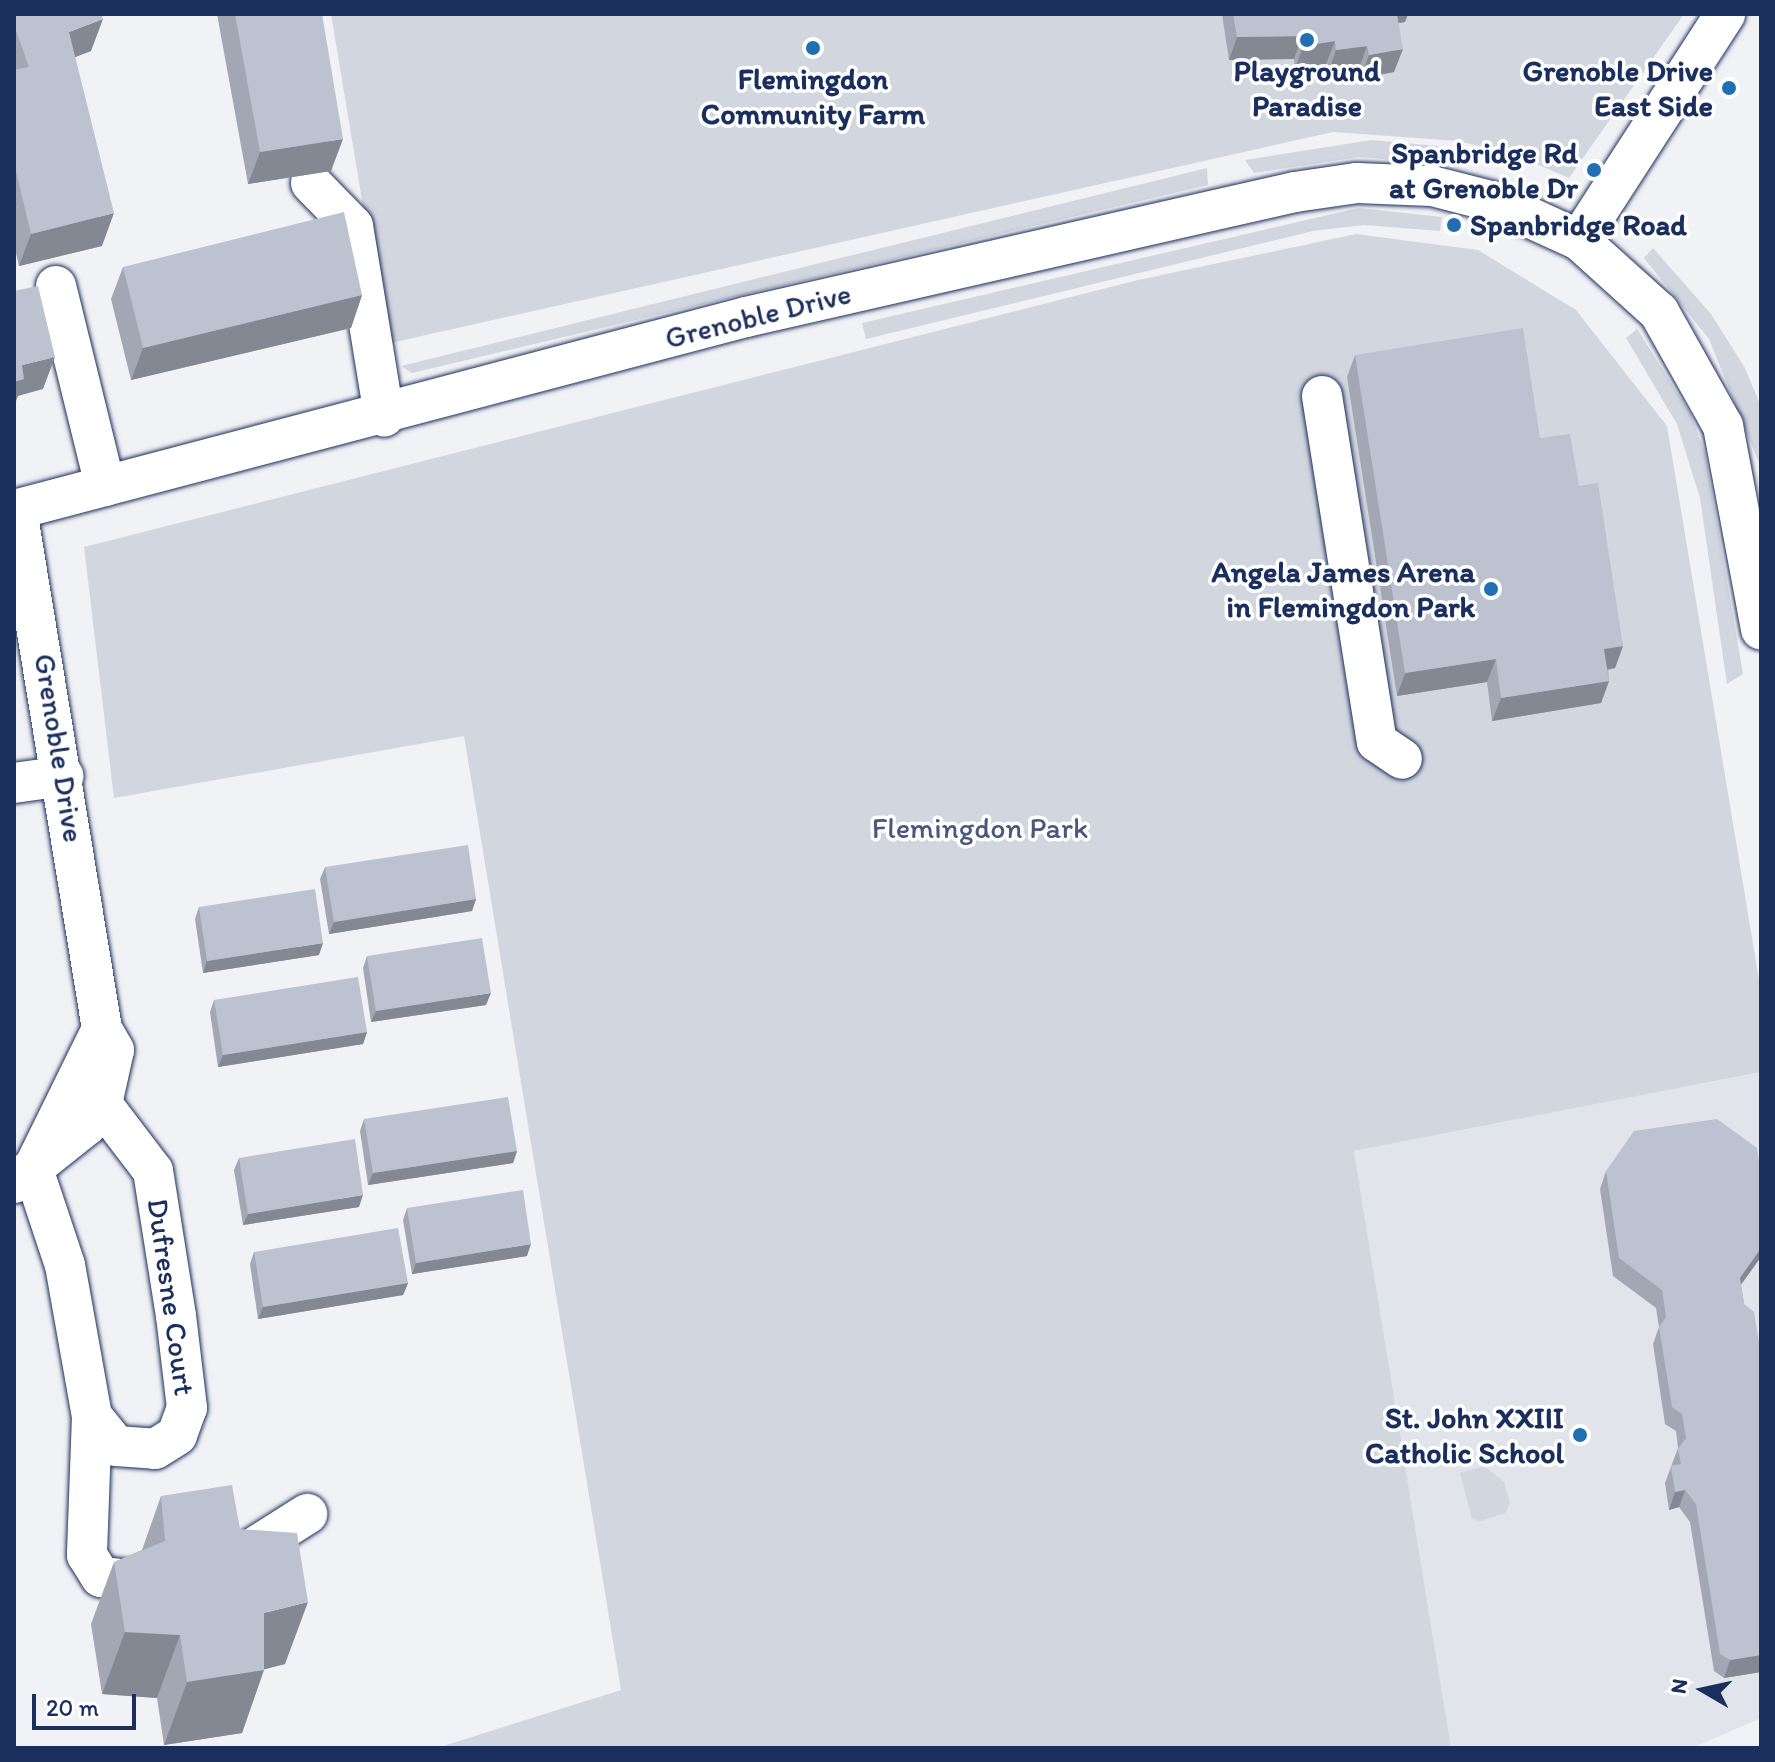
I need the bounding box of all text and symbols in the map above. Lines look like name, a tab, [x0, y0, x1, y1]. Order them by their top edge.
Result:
marker: Playground Paradise	[1298, 31, 1316, 49]
marker: Flemingdon Community Farm	[804, 39, 822, 57]
place label: Playground Paradise	[1234, 53, 1380, 124]
place label: Grenoble Drive East Side	[1522, 53, 1713, 124]
place label: Flemingdon Community Farm	[701, 61, 925, 132]
marker: Grenoble Drive East Side	[1720, 79, 1738, 97]
place label: Spanbridge Rd at Grenoble Dr	[1389, 135, 1578, 206]
marker: Spanbridge Rd at Grenoble Dr	[1585, 161, 1603, 179]
place label: Spanbridge Road	[1470, 207, 1687, 243]
marker: Spanbridge Road	[1445, 216, 1463, 234]
street label: Grenoble Drive	[661, 275, 855, 357]
place label: Angela James Arena in Flemingdon Park	[1214, 554, 1475, 624]
marker: Angela James Arena in Flemingdon Park	[1482, 580, 1500, 598]
street label: Grenoble Drive	[26, 651, 92, 845]
park label: Flemingdon Park	[872, 810, 1088, 846]
street label: Dufresne Court	[139, 1196, 203, 1398]
place label: St. John XXIII Catholic School	[1365, 1400, 1564, 1470]
marker: St. John XXIII Catholic School	[1571, 1426, 1589, 1444]
north arrow	[1663, 1650, 1743, 1730]
text: N	[1664, 1677, 1693, 1696]
scale bar	[36, 1678, 140, 1728]
text: 20 m	[46, 1693, 99, 1722]

